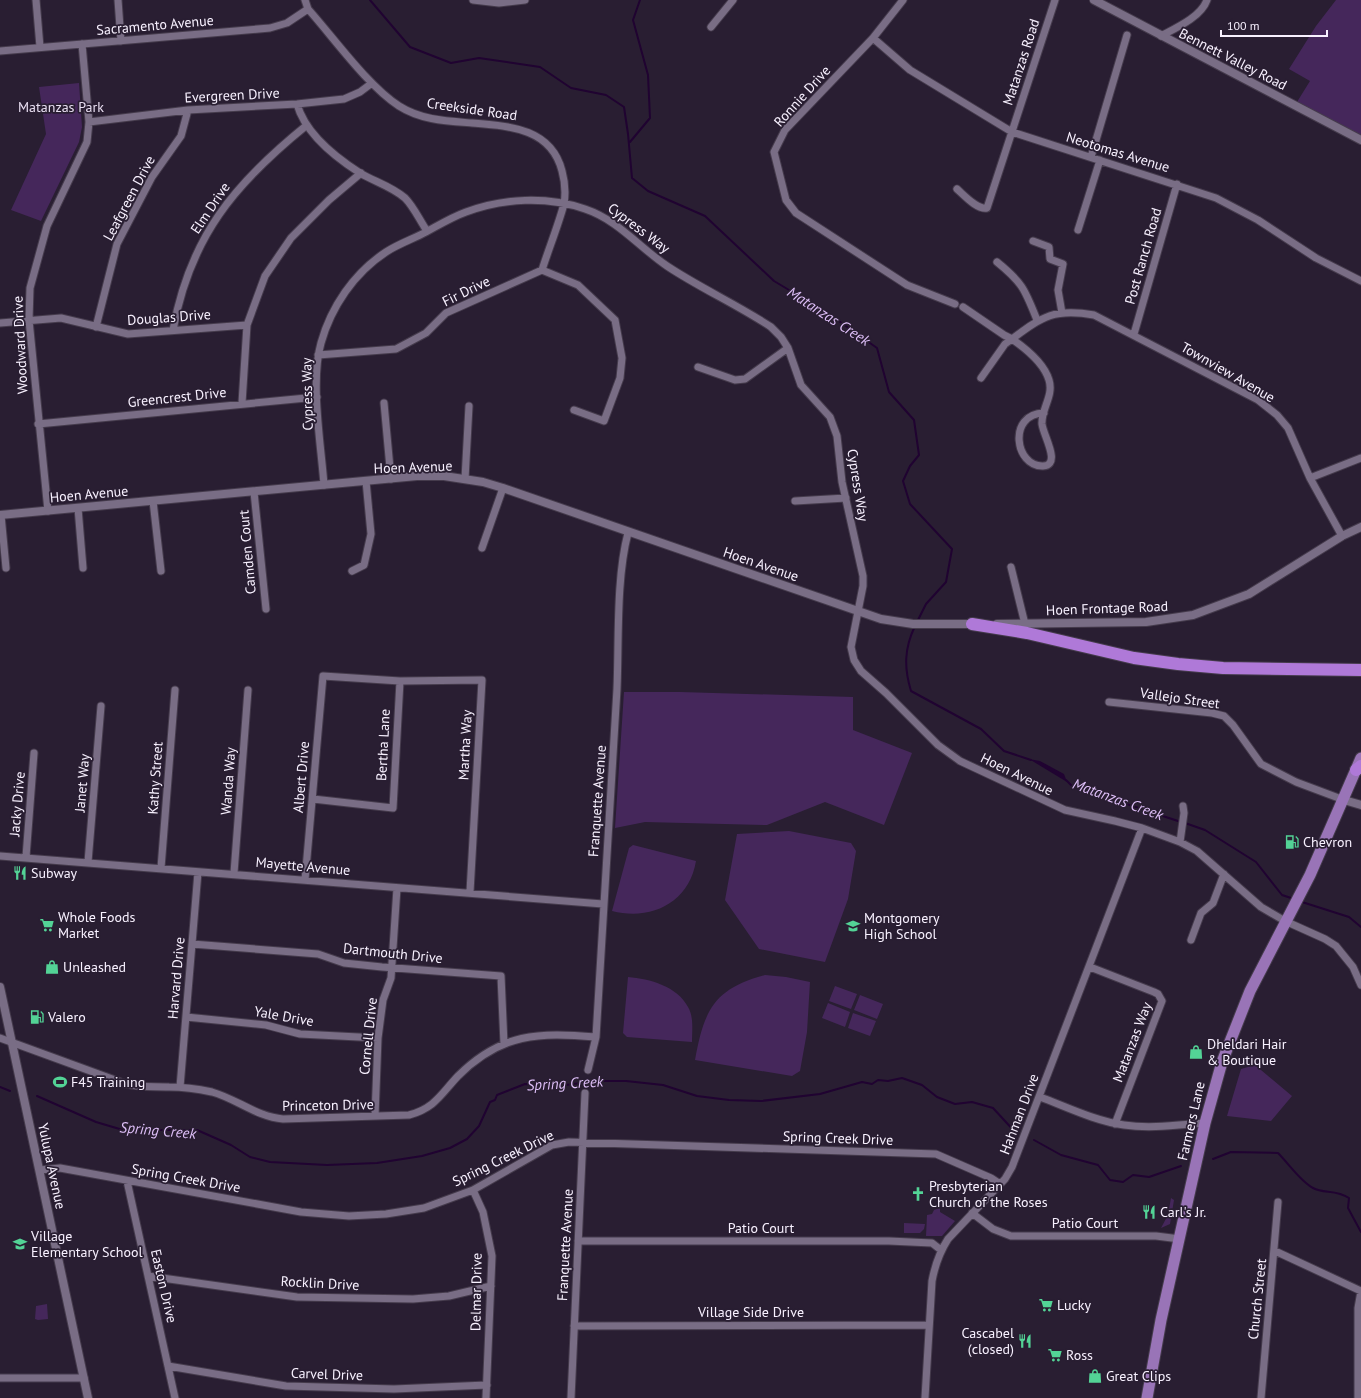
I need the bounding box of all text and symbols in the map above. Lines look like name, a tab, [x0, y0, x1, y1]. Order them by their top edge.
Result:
street label: Sacramento Avenue	[96, 11, 214, 39]
scale bar	[1221, 12, 1327, 38]
street label: Matanzas Road	[999, 16, 1043, 108]
text: 100 m	[1227, 18, 1260, 33]
street label: Bennett Valley Road	[1176, 24, 1290, 94]
street label: Ronnie Drive	[770, 62, 834, 130]
street label: Evergreen Drive	[184, 84, 280, 106]
street label: Creekside Road	[426, 94, 518, 124]
park label: Matanzas Park	[18, 98, 104, 116]
street label: Neotomas Avenue	[1064, 128, 1172, 176]
street label: Leafgreen Drive	[99, 152, 159, 244]
street label: Elm Drive	[186, 179, 234, 237]
street label: Cypress Way	[604, 199, 674, 257]
street label: Post Ranch Road	[1121, 206, 1165, 306]
street label: Fir Drive	[439, 272, 493, 310]
water label: Matanzas Creek	[784, 282, 875, 351]
street label: Woodward Drive	[8, 296, 32, 394]
street label: Douglas Drive	[127, 305, 211, 329]
street label: Townview Avenue	[1178, 338, 1278, 406]
street label: Cypress Way	[297, 357, 317, 431]
street label: Greencrest Drive	[127, 383, 227, 411]
street label: Cypress Way	[843, 447, 873, 523]
street label: Hoen Avenue	[373, 457, 453, 477]
street label: Hoen Avenue	[49, 482, 129, 506]
street label: Camden Court	[234, 509, 260, 595]
street label: Hoen Avenue	[721, 543, 801, 585]
street label: Hoen Frontage Road	[1046, 597, 1168, 619]
street label: Vallejo Street	[1138, 683, 1221, 713]
street label: Bertha Lane	[372, 708, 394, 782]
street label: Martha Way	[454, 709, 476, 781]
street label: Albert Drive	[289, 740, 313, 814]
street label: Kathy Street	[143, 741, 167, 815]
street label: Franquette Avenue	[584, 744, 610, 858]
street label: Wanda Way	[217, 746, 239, 816]
street label: Hoen Avenue	[978, 749, 1056, 799]
street label: Janet Way	[70, 753, 94, 814]
street label: Jacky Drive	[5, 771, 29, 838]
water label: Matanzas Creek	[1070, 774, 1167, 825]
place label: Chevron	[1303, 833, 1352, 851]
fuel station icon: Chevron	[1284, 834, 1300, 850]
street label: Mayette Avenue	[255, 853, 351, 879]
place label: Subway	[31, 864, 78, 882]
restaurant icon: Subway	[12, 865, 28, 881]
place label: Whole Foods Market	[58, 908, 135, 942]
place label: Montgomery High School	[864, 909, 940, 943]
supermarket icon: Whole Foods Market	[39, 917, 55, 933]
school or university icon: Montgomery High School	[845, 918, 861, 934]
street label: Harvard Drive	[163, 936, 189, 1020]
street label: Dartmouth Drive	[342, 939, 444, 967]
place label: Unleashed	[63, 958, 126, 976]
shop icon: Unleashed	[44, 959, 60, 975]
street label: Cornell Drive	[355, 996, 381, 1076]
street label: Matanzas Way	[1108, 999, 1156, 1085]
street label: Yale Drive	[253, 1002, 315, 1030]
place label: Valero	[47, 1008, 86, 1026]
fuel station icon: Valero	[29, 1009, 45, 1025]
place label: Dheldari Hair & Boutique	[1207, 1035, 1287, 1069]
shop icon: Dheldari Hair & Boutique	[1188, 1044, 1204, 1060]
water label: Spring Creek	[526, 1071, 605, 1094]
street label: Hahman Drive	[995, 1071, 1043, 1157]
place label: F45 Training	[71, 1073, 145, 1091]
sports icon: F45 Training	[52, 1074, 68, 1090]
street label: Farmers Lane	[1173, 1080, 1209, 1162]
street label: Princeton Drive	[282, 1095, 374, 1115]
water label: Spring Creek	[119, 1117, 198, 1143]
street label: Yulupa Avenue	[34, 1121, 70, 1211]
street label: Spring Creek Drive	[449, 1126, 557, 1190]
street label: Spring Creek Drive	[783, 1127, 893, 1149]
street label: Spring Creek Drive	[130, 1160, 242, 1196]
place label: Presbyterian Church of the Roses	[929, 1177, 1048, 1211]
church icon: Presbyterian Church of the Roses	[910, 1186, 926, 1202]
street label: Franquette Avenue	[553, 1188, 577, 1302]
place label: Carl's Jr.	[1160, 1203, 1206, 1221]
restaurant icon: Carl's Jr.	[1141, 1204, 1157, 1220]
street label: Patio Court	[1052, 1214, 1119, 1232]
street label: Patio Court	[728, 1219, 795, 1237]
place label: Village Elementary School	[30, 1227, 143, 1261]
school or university icon: Village Elementary School	[12, 1236, 28, 1252]
street label: Easton Drive	[147, 1247, 181, 1325]
street label: Delmar Drive	[466, 1253, 486, 1331]
street label: Church Street	[1244, 1257, 1270, 1340]
street label: Rocklin Drive	[280, 1272, 360, 1294]
place label: Lucky	[1057, 1296, 1091, 1314]
supermarket icon: Lucky	[1038, 1297, 1054, 1313]
street label: Village Side Drive	[697, 1303, 804, 1321]
place label: Cascabel (closed)	[961, 1324, 1014, 1358]
restaurant icon: Cascabel (closed)	[1017, 1333, 1033, 1349]
place label: Ross	[1066, 1346, 1093, 1364]
supermarket icon: Ross	[1047, 1347, 1063, 1363]
street label: Carvel Drive	[291, 1364, 363, 1384]
place label: Great Clips	[1106, 1367, 1171, 1385]
shop icon: Great Clips	[1087, 1368, 1103, 1384]

